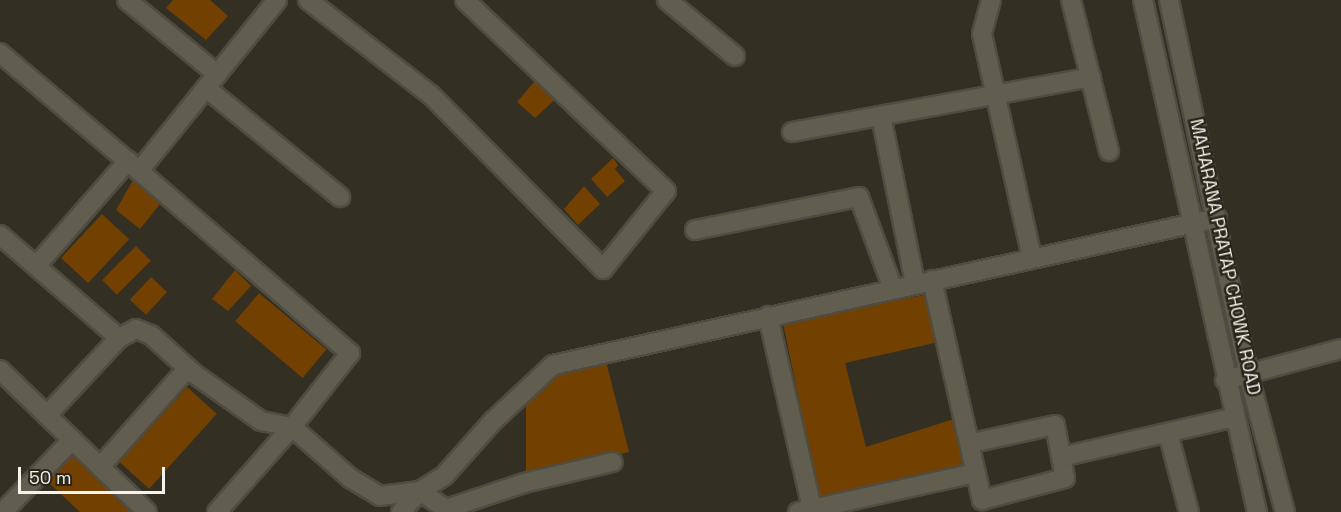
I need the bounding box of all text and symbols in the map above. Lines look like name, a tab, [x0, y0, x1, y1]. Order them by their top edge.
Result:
street label: MAHARANA PRATAP CHOWK ROAD	[1185, 117, 1265, 397]
scale bar	[21, 455, 168, 493]
text: 50 m	[29, 466, 71, 489]

